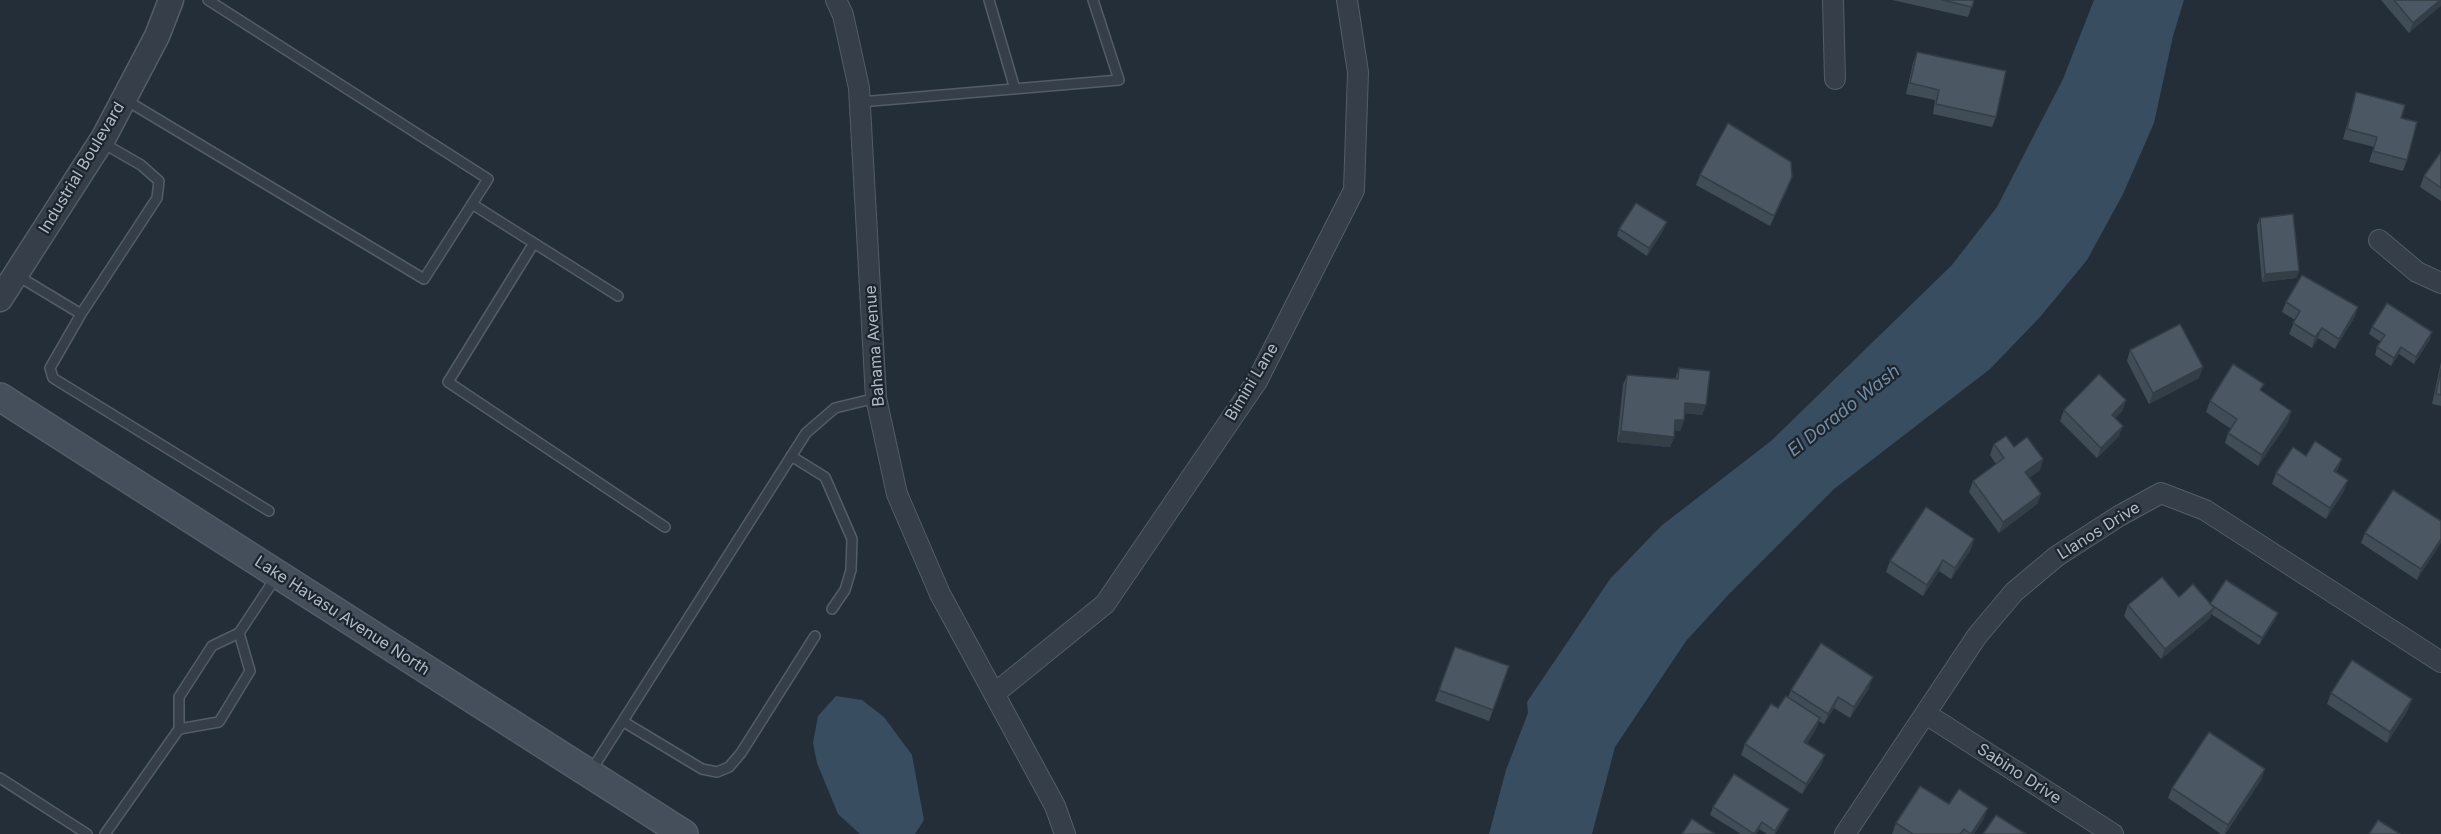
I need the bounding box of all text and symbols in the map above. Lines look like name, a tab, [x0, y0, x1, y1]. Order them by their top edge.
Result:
street label: Industrial Boulevard	[35, 99, 129, 237]
street label: Bahama Avenue	[861, 285, 889, 407]
street label: Bimini Lane	[1221, 340, 1283, 424]
water label: El Dorado Wash	[1784, 360, 1904, 462]
street label: Llanos Drive	[2054, 498, 2144, 564]
street label: Lake Havasu Avenue North	[251, 552, 433, 680]
street label: Sabino Drive	[1973, 740, 2065, 808]

